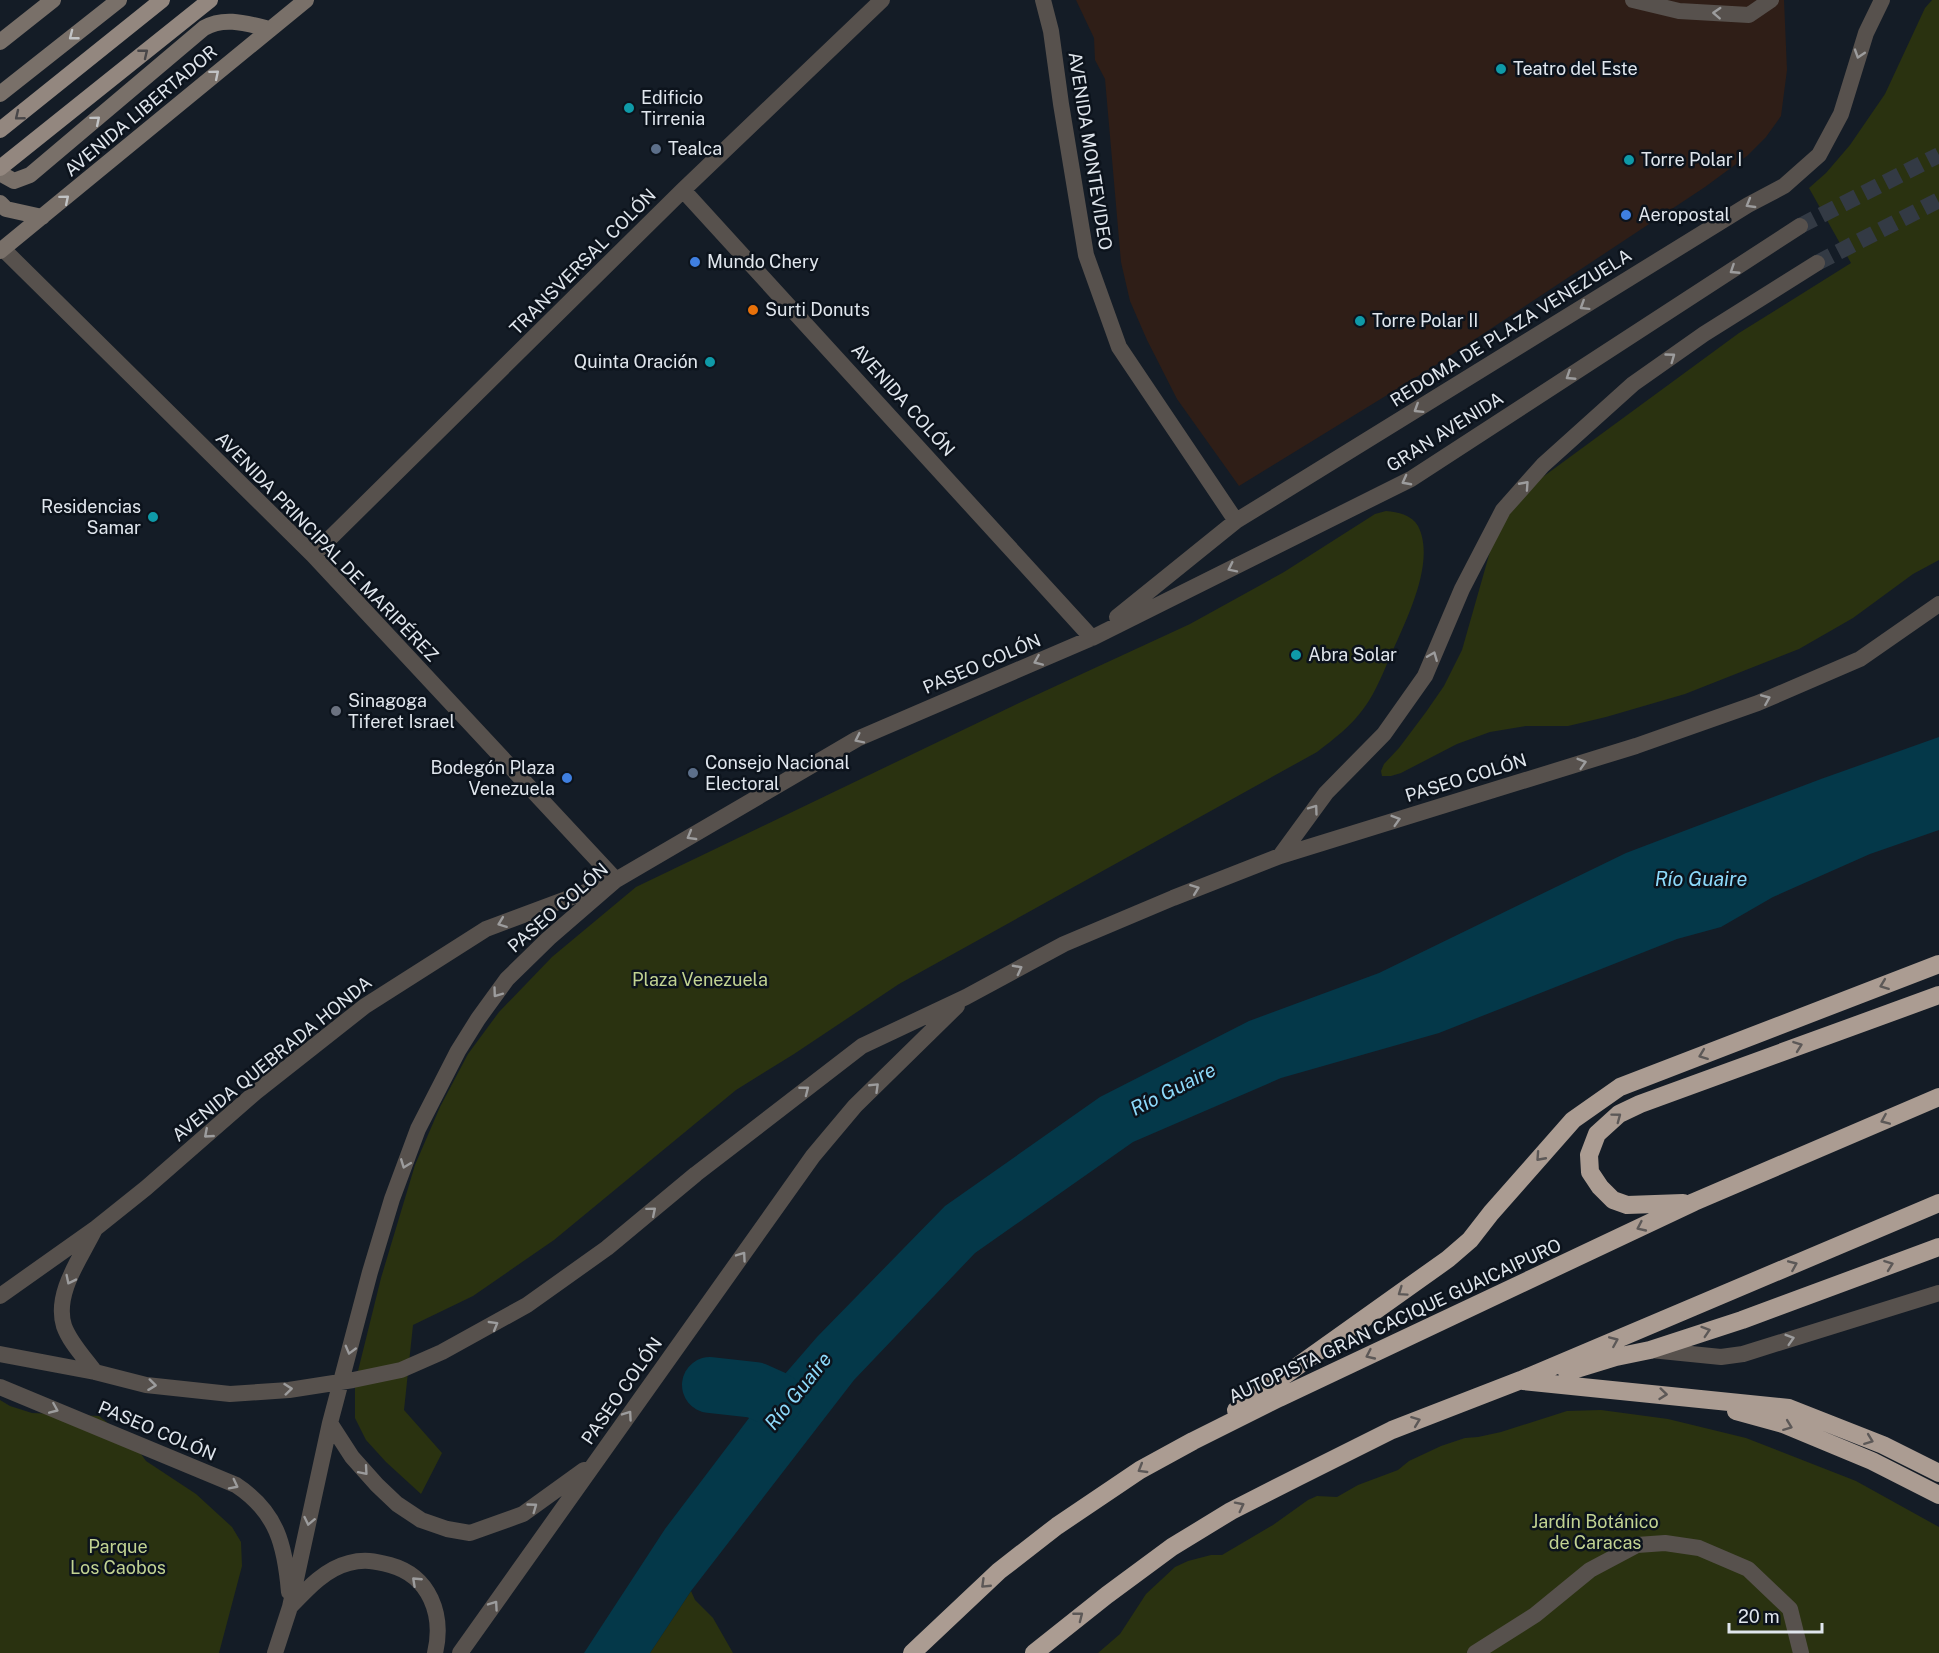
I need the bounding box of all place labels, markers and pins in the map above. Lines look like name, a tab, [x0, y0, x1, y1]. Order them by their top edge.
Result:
place label: Teatro del Este	[1513, 58, 1638, 79]
marker: Teatro del Este	[1494, 62, 1508, 76]
place label: Edificio Tirrenia	[641, 87, 705, 129]
marker: Edificio Tirrenia	[622, 101, 636, 115]
place label: Tealca	[668, 138, 722, 159]
marker: Tealca	[649, 142, 663, 156]
place label: Torre Polar I	[1641, 149, 1742, 170]
marker: Torre Polar I	[1622, 153, 1636, 167]
place label: Aeropostal	[1638, 204, 1730, 225]
marker: Aeropostal	[1619, 208, 1633, 222]
place label: Mundo Chery	[707, 251, 819, 272]
marker: Mundo Chery	[688, 255, 702, 269]
place label: Surti Donuts	[765, 299, 870, 320]
marker: Surti Donuts	[746, 303, 760, 317]
place label: Torre Polar II	[1372, 310, 1478, 331]
marker: Torre Polar II	[1353, 314, 1367, 328]
place label: Quinta Oración	[574, 351, 698, 372]
marker: Quinta Oración	[703, 355, 717, 369]
place label: Residencias Samar	[41, 496, 141, 538]
marker: Residencias Samar	[146, 510, 160, 524]
place label: Abra Solar	[1308, 644, 1397, 665]
marker: Abra Solar	[1289, 648, 1303, 662]
place label: Sinagoga Tiferet Israel	[348, 690, 455, 732]
marker: Sinagoga Tiferet Israel	[329, 704, 343, 718]
place label: Consejo Nacional Electoral	[705, 752, 850, 794]
place label: Bodegón Plaza Venezuela	[431, 757, 555, 799]
marker: Consejo Nacional Electoral	[686, 766, 700, 780]
marker: Bodegón Plaza Venezuela	[560, 771, 574, 785]

